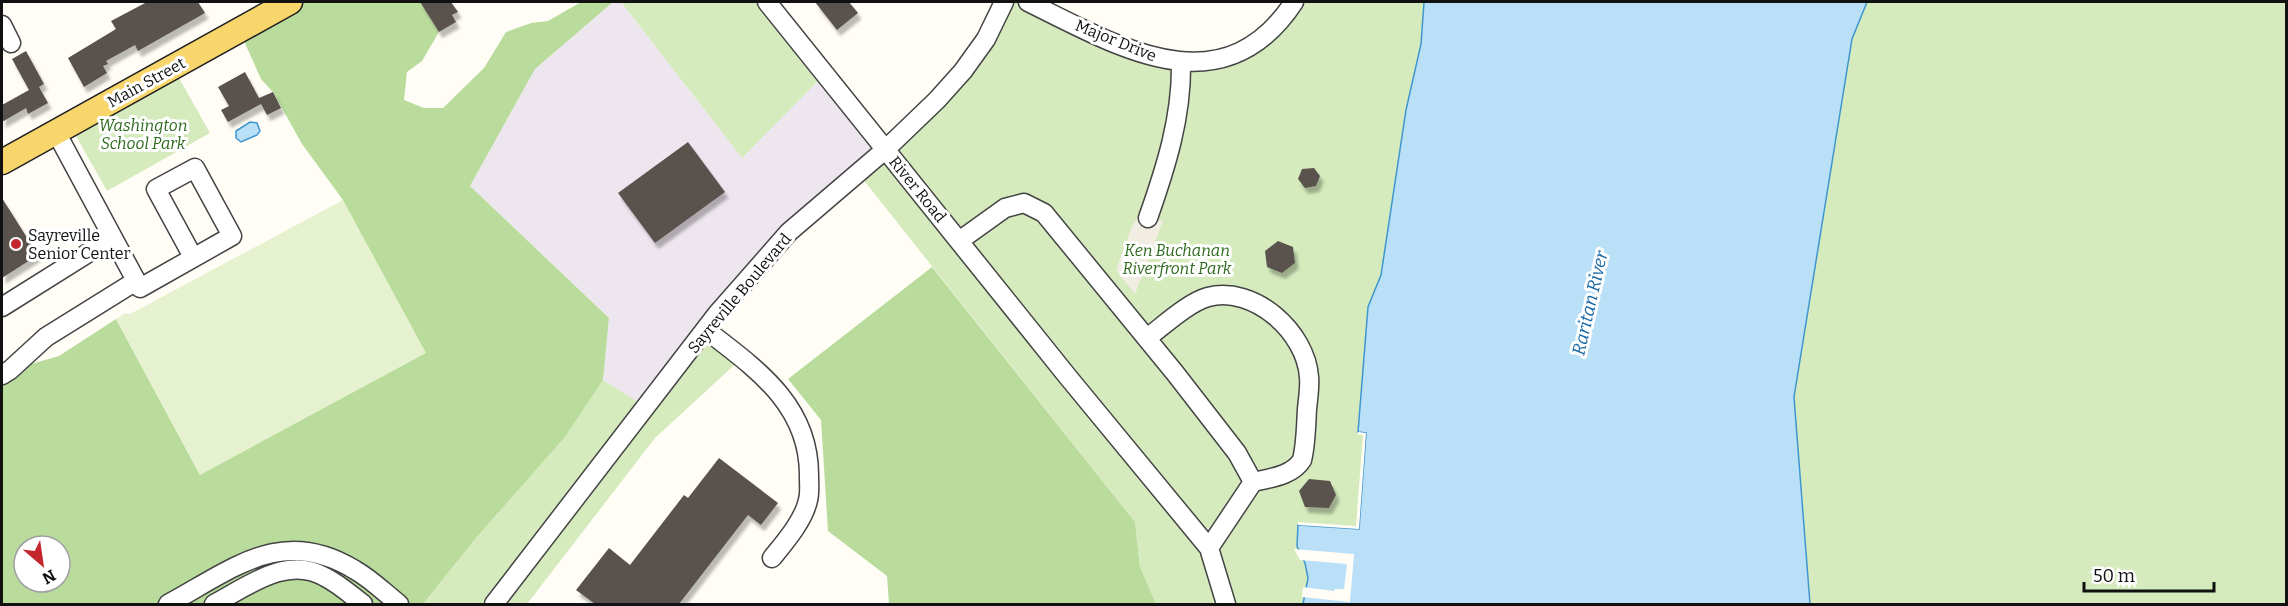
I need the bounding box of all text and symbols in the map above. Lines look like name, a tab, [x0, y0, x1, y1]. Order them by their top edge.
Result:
street label: Major Drive	[1072, 16, 1159, 65]
street label: Main Street	[104, 53, 189, 112]
park label: Washington School Park	[99, 116, 187, 153]
street label: River Road	[885, 152, 950, 227]
place label: Sayreville Senior Center	[28, 226, 131, 263]
street label: Sayreville Boulevard	[684, 229, 795, 357]
marker: Sayreville Senior Center	[9, 237, 23, 251]
park label: Ken Buchanan Riverfront Park	[1123, 241, 1232, 278]
water label: Raritan River	[1567, 248, 1613, 357]
north arrow	[12, 534, 72, 594]
scale bar	[2084, 555, 2214, 593]
text: N	[39, 565, 59, 588]
text: 50 m	[2093, 565, 2135, 587]

